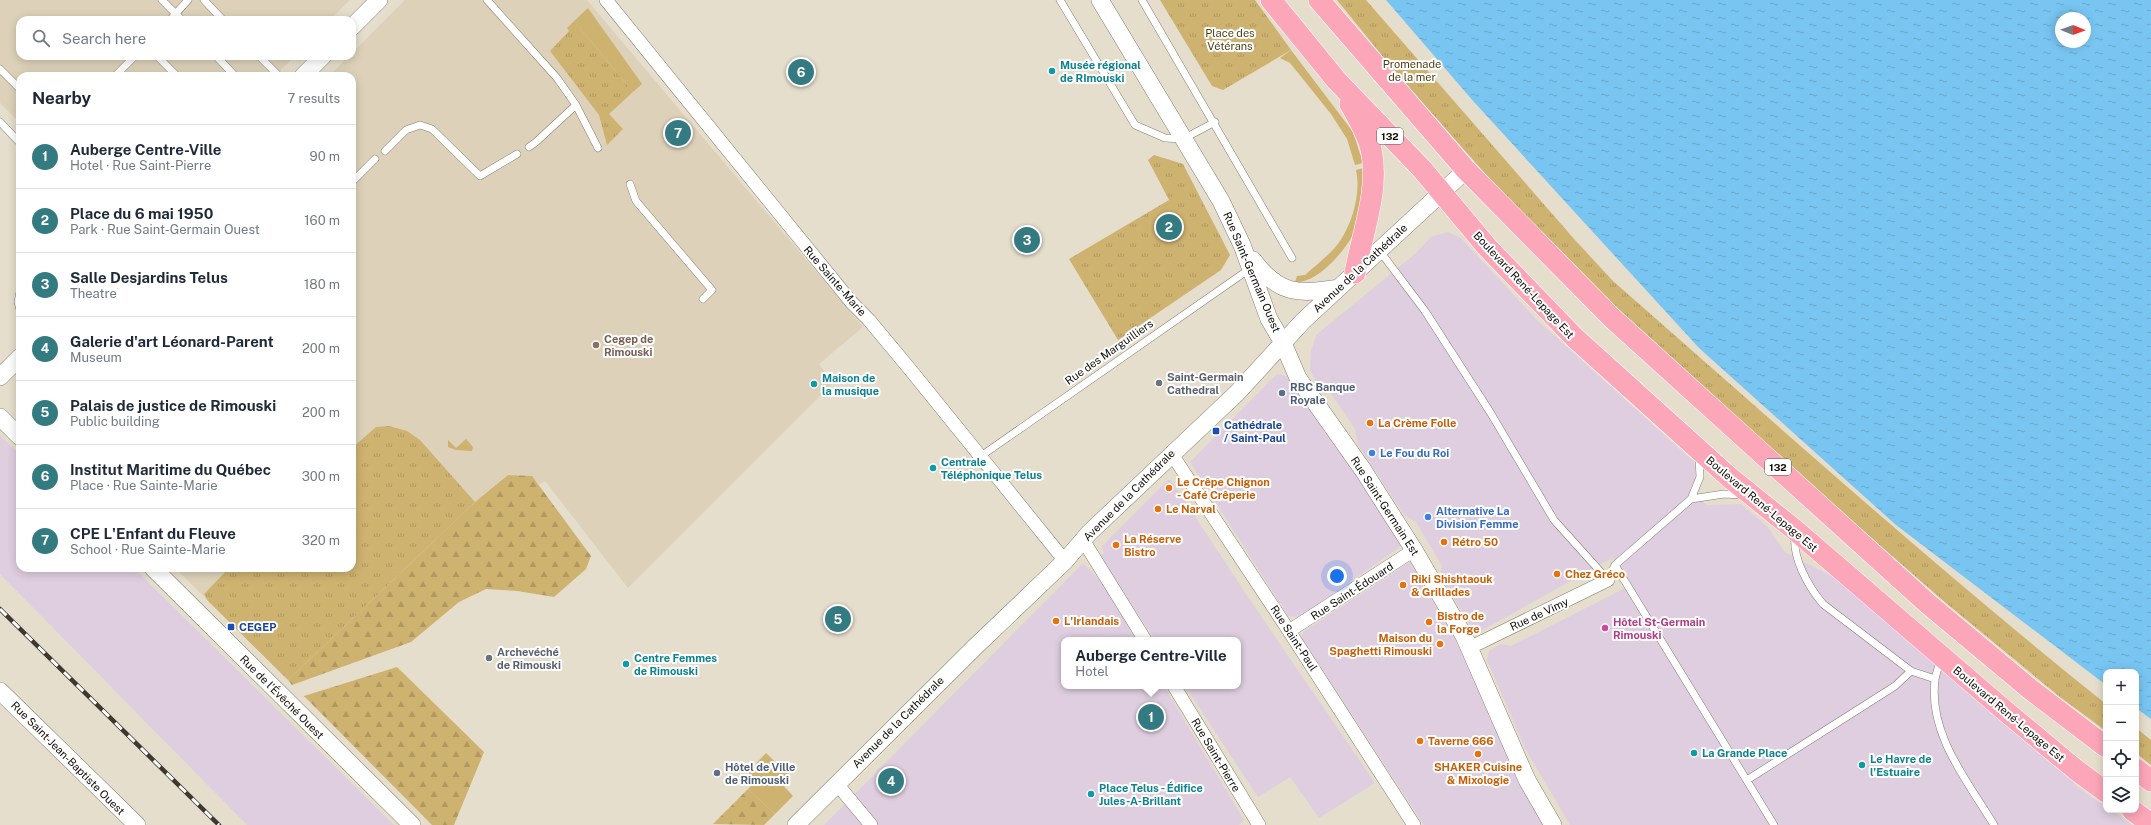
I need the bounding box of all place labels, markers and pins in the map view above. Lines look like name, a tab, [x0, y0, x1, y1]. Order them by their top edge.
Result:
pin: 6	[788, 57, 814, 87]
place label: Musée régional de RImouski	[1060, 59, 1141, 84]
marker: Musée régional de RImouski	[1047, 66, 1057, 76]
pin: 7	[665, 118, 691, 148]
pin: 2	[1156, 212, 1182, 242]
pin: 3	[1014, 225, 1040, 255]
place label: Cegep de Rimouski	[604, 333, 653, 358]
marker: Cegep de Rimouski	[591, 340, 601, 350]
place label: Saint-Germain Cathedral	[1167, 371, 1244, 396]
place label: Maison de la musique	[822, 372, 879, 397]
marker: Saint-Germain Cathedral	[1154, 378, 1164, 388]
marker: Maison de la musique	[809, 379, 819, 389]
place label: RBC Banque Royale	[1290, 381, 1355, 406]
marker: RBC Banque Royale	[1277, 388, 1287, 398]
place label: La Crème Folle	[1378, 417, 1456, 429]
marker: La Crème Folle	[1365, 418, 1375, 428]
place label: Cathédrale / Saint-Paul	[1224, 419, 1286, 444]
marker: Cathédrale / Saint-Paul	[1211, 426, 1221, 436]
place label: Le Fou du Roi	[1380, 447, 1449, 459]
marker: Le Fou du Roi	[1367, 448, 1377, 458]
place label: Centrale Téléphonique Telus	[941, 456, 1042, 481]
marker: Centrale Téléphonique Telus	[928, 463, 938, 473]
place label: Le Crêpe Chignon - Café Crêperie	[1177, 476, 1270, 501]
marker: Le Crêpe Chignon - Café Crêperie	[1164, 483, 1174, 493]
place label: Le Narval	[1166, 503, 1216, 515]
marker: Le Narval	[1153, 504, 1163, 514]
place label: Alternative La Division Femme	[1436, 505, 1519, 530]
marker: Alternative La Division Femme	[1423, 512, 1433, 522]
place label: La Réserve Bistro	[1124, 533, 1181, 558]
place label: Rétro 50	[1452, 536, 1498, 548]
marker: Rétro 50	[1439, 537, 1449, 547]
marker: La Réserve Bistro	[1111, 540, 1121, 550]
place label: Chez Gréco	[1565, 568, 1625, 580]
marker: Chez Gréco	[1552, 569, 1562, 579]
place label: Riki Shishtaouk & Grillades	[1411, 573, 1493, 598]
marker: Riki Shishtaouk & Grillades	[1398, 580, 1408, 590]
pin: 5	[825, 604, 851, 634]
place label: Bistro de la Forge	[1437, 610, 1484, 635]
place label: L'Irlandais	[1064, 615, 1119, 627]
marker: L'Irlandais	[1051, 616, 1061, 626]
place label: Hôtel St-Germain Rimouski	[1613, 616, 1705, 641]
marker: Bistro de la Forge	[1424, 617, 1434, 627]
place label: CEGEP	[239, 621, 276, 633]
marker: CEGEP	[226, 622, 236, 632]
marker: Hôtel St-Germain Rimouski	[1600, 623, 1610, 633]
place label: Maison du Spaghetti Rimouski	[1329, 632, 1432, 657]
marker: Maison du Spaghetti Rimouski	[1435, 639, 1445, 649]
place label: Archevéché de Rimouski	[497, 646, 561, 671]
place label: Centre Femmes de Rimouski	[634, 652, 717, 677]
marker: Archevéché de Rimouski	[484, 653, 494, 663]
marker: Centre Femmes de Rimouski	[621, 659, 631, 669]
pin: 1	[1138, 702, 1164, 732]
place label: Taverne 666	[1428, 735, 1494, 747]
marker: Taverne 666	[1415, 736, 1425, 746]
place label: La Grande Place	[1702, 747, 1787, 759]
marker: La Grande Place	[1689, 748, 1699, 758]
marker: SHAKER Cuisine & Mixologie	[1473, 749, 1483, 759]
place label: Le Havre de l'Estuaire	[1870, 753, 1932, 778]
marker: Le Havre de l'Estuaire	[1857, 760, 1867, 770]
place label: Hôtel de Ville de Rimouski	[725, 761, 795, 786]
place label: SHAKER Cuisine & Mixologie	[1434, 761, 1522, 786]
pin: 4	[878, 766, 904, 796]
marker: Hôtel de Ville de Rimouski	[712, 768, 722, 778]
place label: Place Telus - Édifice Jules-A-Brillant	[1099, 781, 1203, 807]
marker: Place Telus - Édifice Jules-A-Brillant	[1086, 789, 1096, 799]

